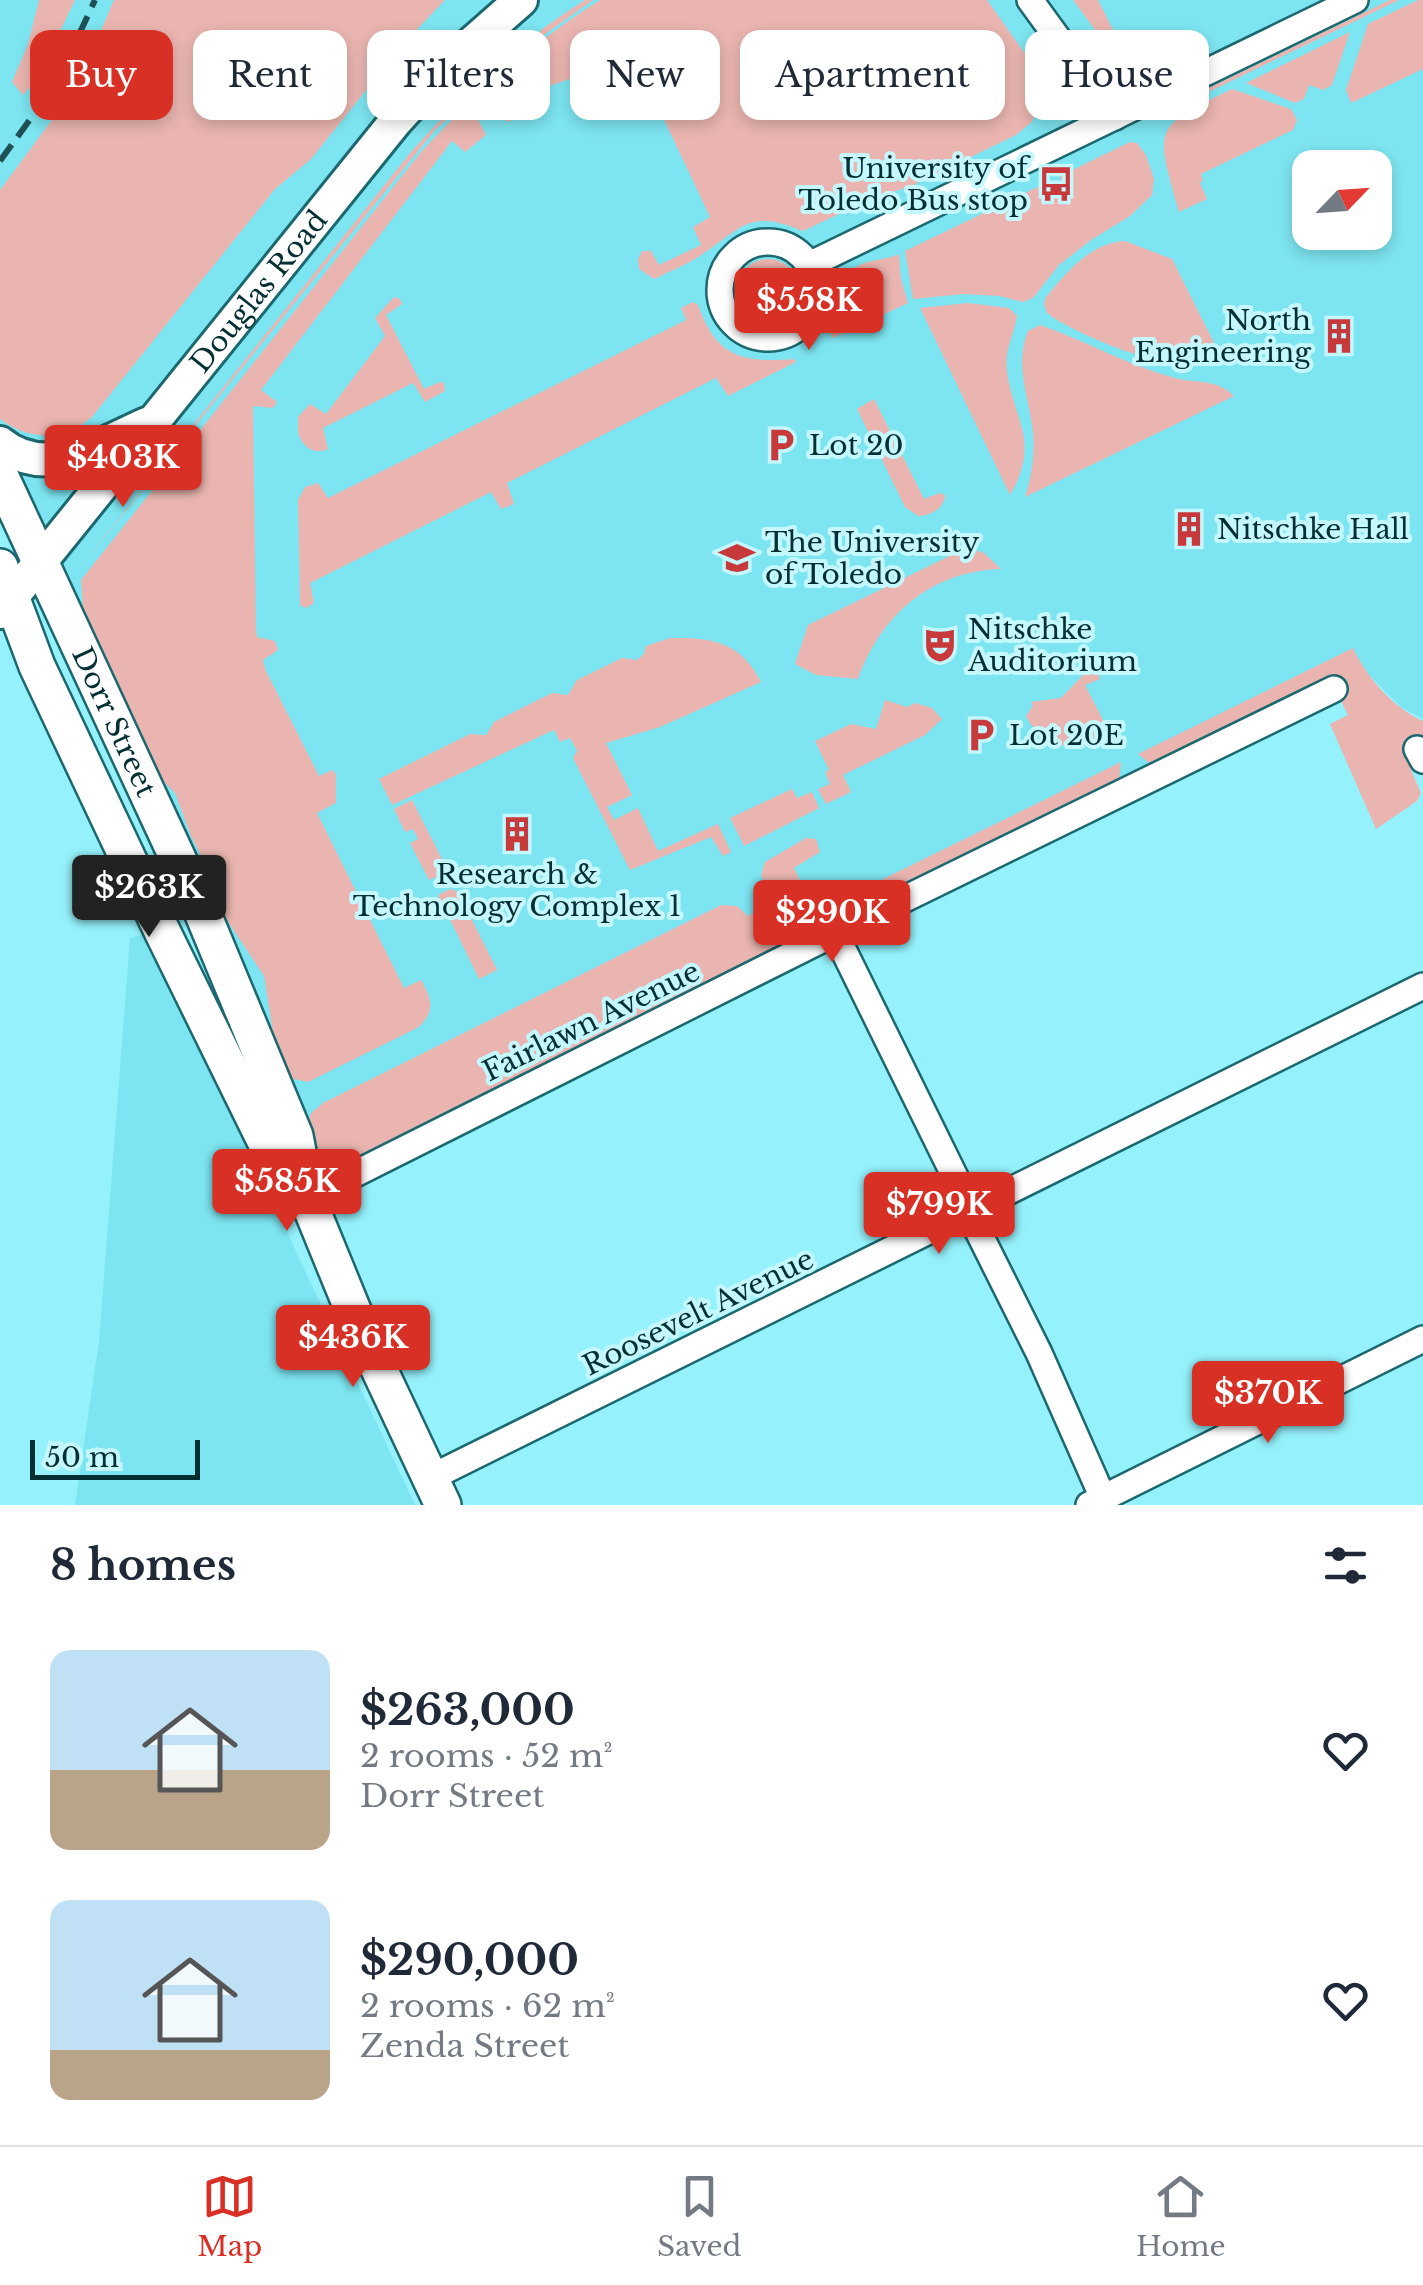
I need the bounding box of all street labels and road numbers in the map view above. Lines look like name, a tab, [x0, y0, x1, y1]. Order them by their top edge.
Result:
street label: Douglas Road	[183, 203, 335, 380]
street label: Dorr Street	[64, 641, 164, 803]
street label: Fairlawn Avenue	[477, 954, 705, 1089]
street label: Roosevelt Avenue	[577, 1241, 819, 1384]

